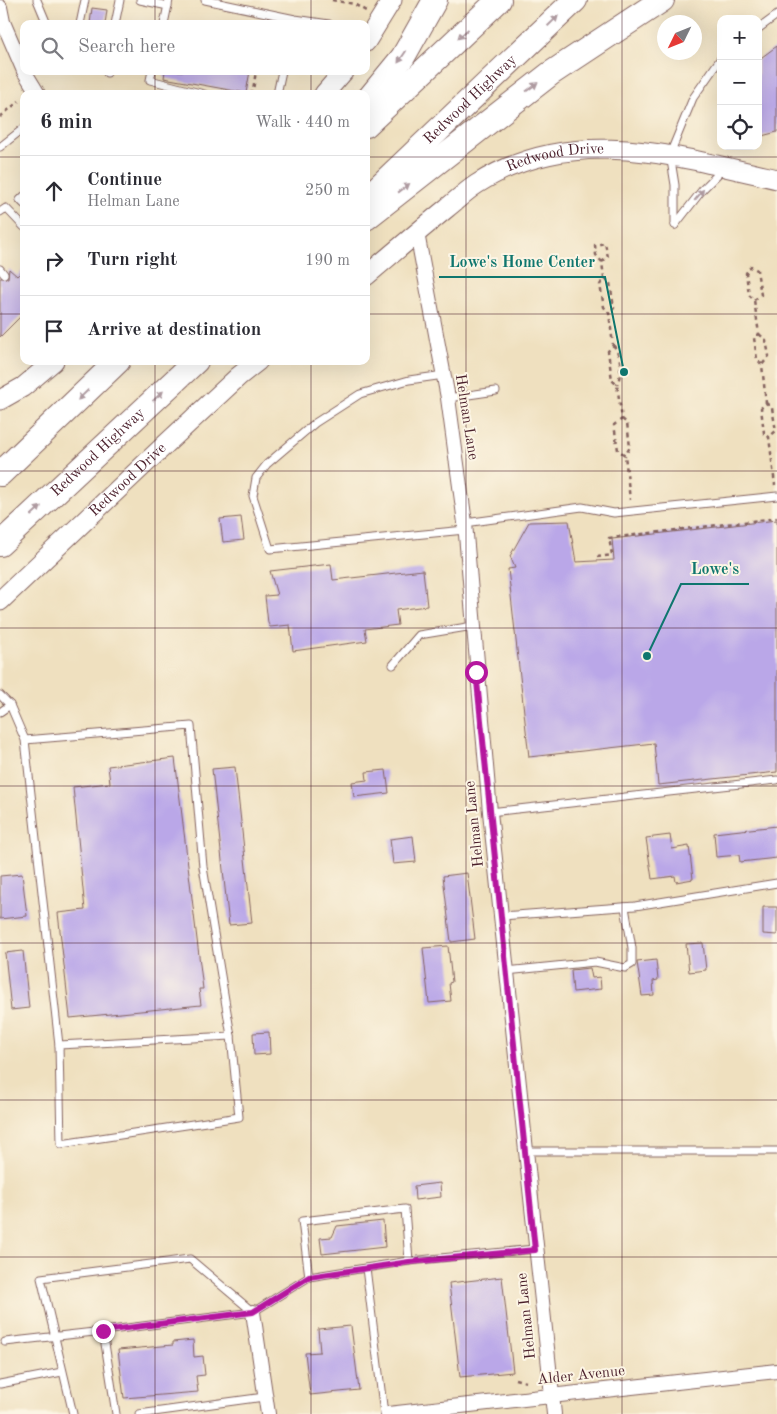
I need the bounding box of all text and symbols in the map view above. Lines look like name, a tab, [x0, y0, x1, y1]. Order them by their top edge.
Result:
one-way arrow	[547, 15, 559, 27]
north arrow	[657, 15, 702, 60]
map controls	[717, 15, 762, 150]
button: +	[717, 15, 762, 60]
search box	[20, 20, 370, 75]
one-way arrow	[458, 27, 470, 39]
icon: search	[38, 34, 66, 62]
text: Search here	[78, 38, 175, 57]
one-way arrow	[397, 50, 407, 64]
street label: Redwood Highway	[421, 52, 520, 147]
button: −	[717, 60, 762, 105]
one-way arrow	[525, 82, 538, 93]
button: locate	[717, 105, 762, 150]
text: 6 min	[40, 112, 93, 133]
text: Walk · 440 m	[255, 115, 350, 131]
street label: Redwood Drive	[504, 142, 604, 175]
text: Continue	[87, 171, 162, 190]
icon: ahead	[40, 177, 68, 205]
one-way arrow	[398, 182, 411, 193]
text: 250 m	[305, 183, 350, 199]
one-way arrow	[693, 189, 704, 202]
text: Helman Lane	[87, 194, 180, 210]
callout: Lowe's Home Center	[439, 246, 605, 277]
icon: right	[40, 247, 68, 275]
text: Turn right	[87, 251, 177, 270]
text: 190 m	[305, 253, 350, 269]
text: Lowe's Home Center	[449, 255, 595, 271]
icon: arrive	[40, 317, 68, 345]
text: Arrive at destination	[87, 321, 261, 340]
street label: Helman Lane	[452, 373, 480, 461]
one-way arrow	[77, 389, 89, 401]
one-way arrow	[152, 390, 164, 402]
street label: Redwood Highway	[48, 405, 148, 500]
street label: Redwood Drive	[87, 440, 169, 520]
one-way arrow	[29, 505, 41, 517]
callout: Lowe's	[681, 553, 749, 584]
text: Lowe's	[691, 562, 739, 578]
route start	[465, 661, 488, 684]
street label: Helman Lane	[463, 780, 487, 868]
street label: Helman Lane	[515, 1272, 539, 1360]
route end	[92, 1320, 115, 1343]
street label: Alder Avenue	[536, 1364, 626, 1388]

